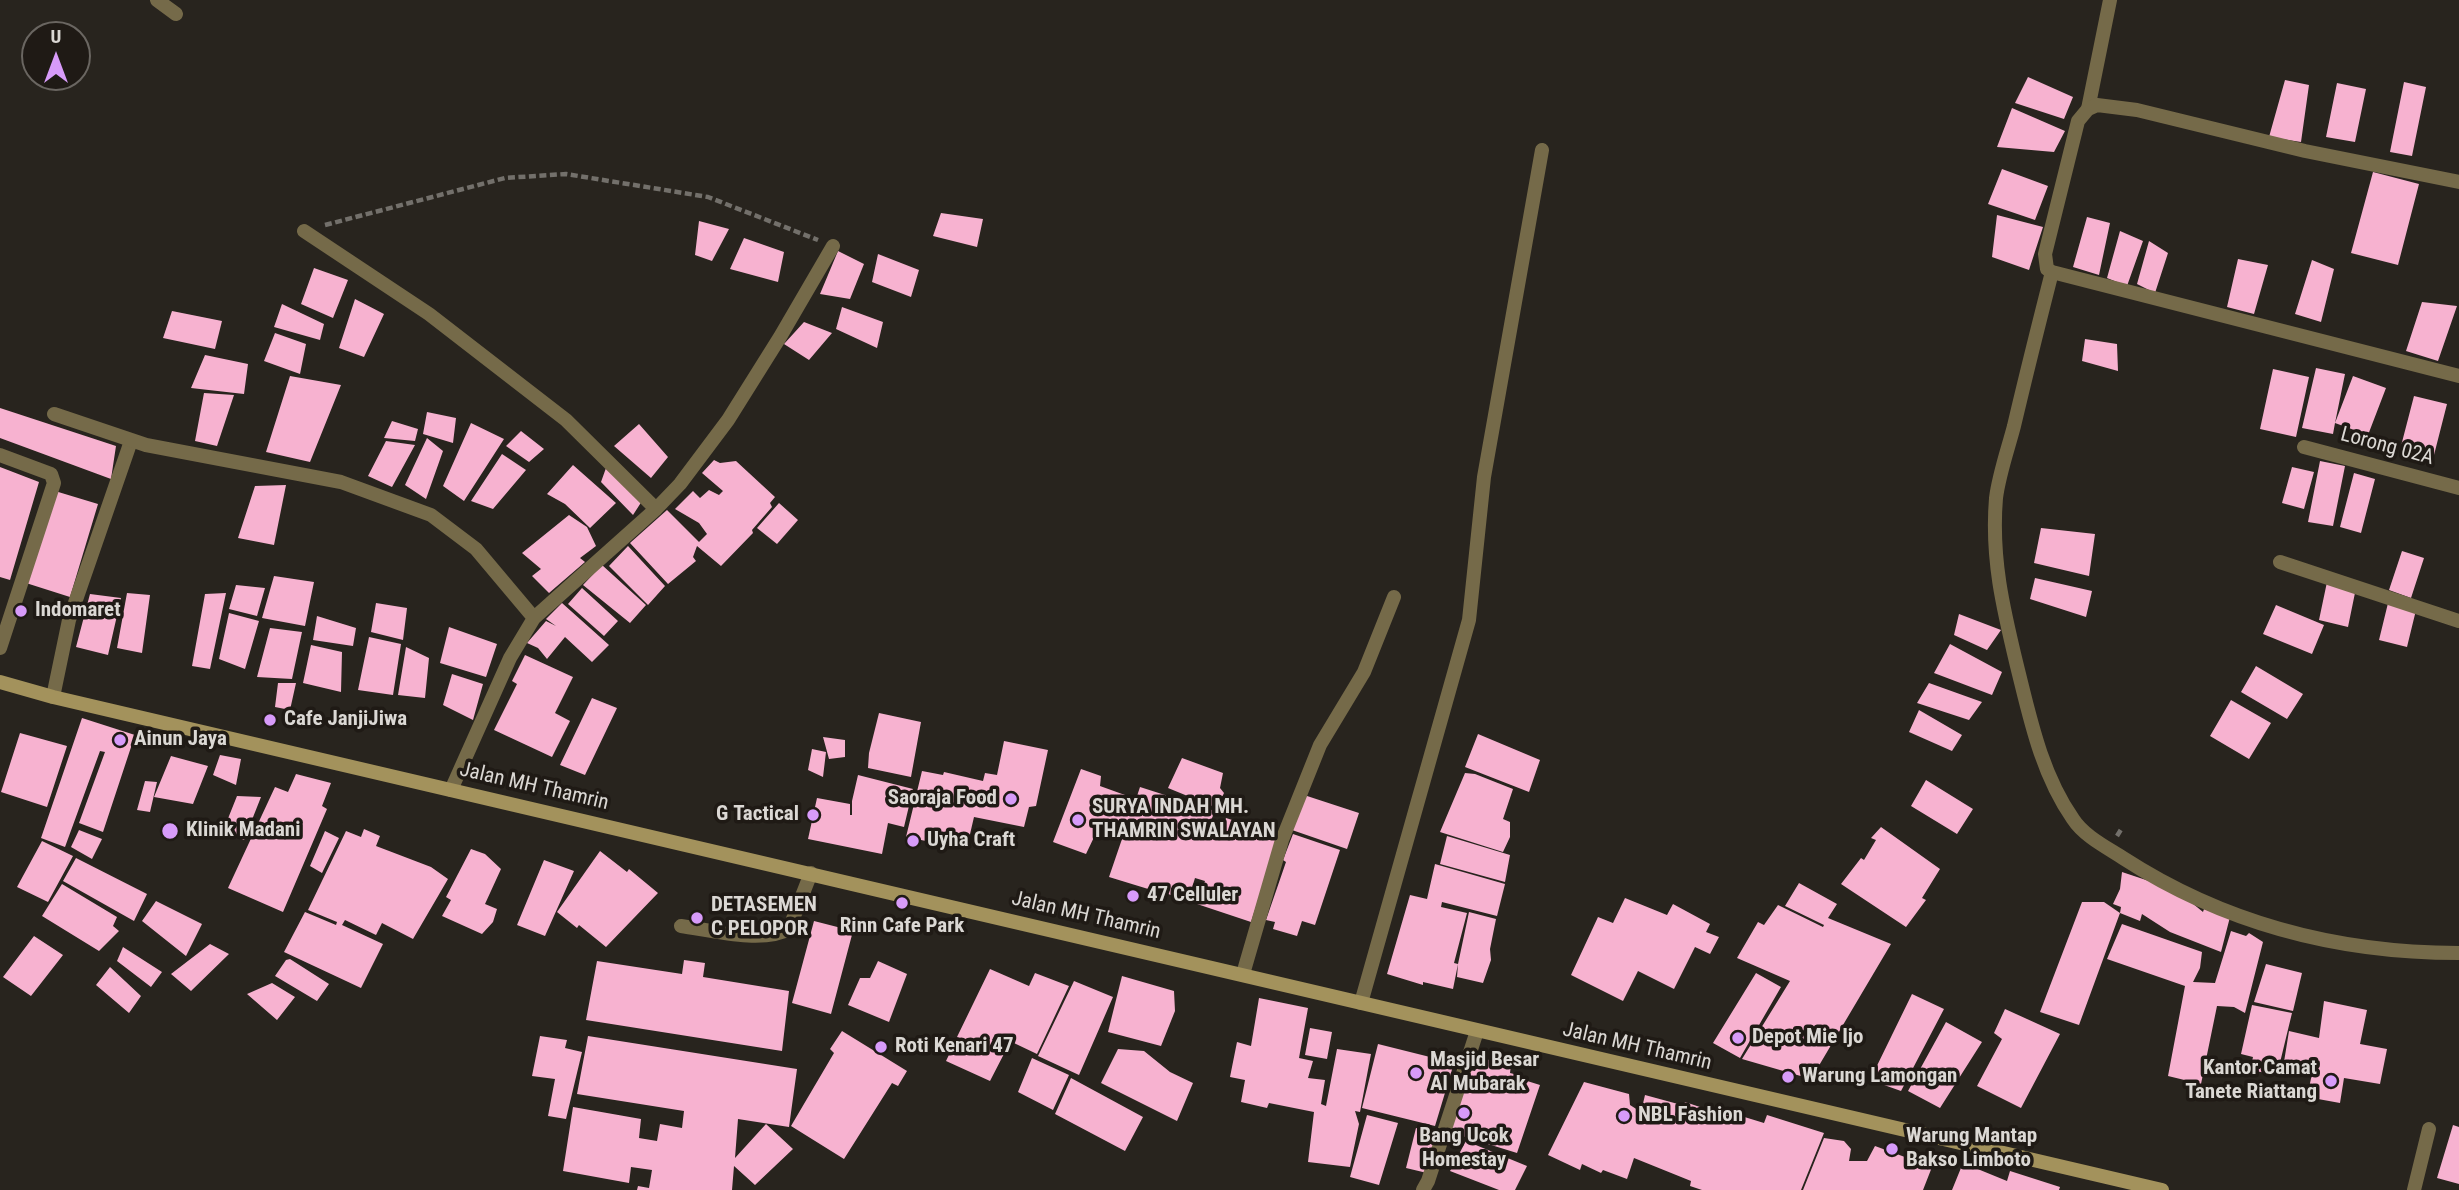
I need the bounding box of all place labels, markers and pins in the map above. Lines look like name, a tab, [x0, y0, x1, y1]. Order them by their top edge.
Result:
place label: Indomaret	[35, 598, 121, 624]
marker: Indomaret	[13, 603, 29, 619]
place label: Cafe JanjiJiwa	[284, 707, 407, 733]
marker: Cafe JanjiJiwa	[262, 712, 278, 728]
place label: Ainun Jaya	[134, 727, 227, 753]
marker: Ainun Jaya	[112, 732, 128, 748]
place label: Saoraja Food	[888, 786, 997, 812]
marker: Saoraja Food	[1003, 791, 1019, 807]
place label: SURYA INDAH MH. THAMRIN SWALAYAN	[1092, 795, 1276, 845]
place label: G Tactical	[716, 802, 799, 828]
marker: G Tactical	[805, 807, 821, 823]
marker: SURYA INDAH MH. THAMRIN SWALAYAN	[1070, 812, 1086, 828]
place label: Klinik Madani	[186, 818, 300, 844]
marker: Klinik Madani	[160, 821, 180, 841]
place label: Uyha Craft	[927, 828, 1015, 854]
marker: Uyha Craft	[905, 833, 921, 849]
place label: 47 Celluler	[1147, 883, 1238, 909]
marker: 47 Celluler	[1125, 888, 1141, 904]
place label: DETASEMEN C PELOPOR	[711, 893, 817, 943]
marker: Rinn Cafe Park	[894, 895, 910, 911]
marker: DETASEMEN C PELOPOR	[689, 910, 705, 926]
place label: Rinn Cafe Park	[840, 914, 964, 940]
place label: Depot Mie Ijo	[1752, 1025, 1863, 1051]
marker: Depot Mie Ijo	[1730, 1030, 1746, 1046]
place label: Roti Kenari 47	[895, 1034, 1014, 1060]
marker: Roti Kenari 47	[873, 1039, 889, 1055]
place label: Masjid Besar Al Mubarak	[1430, 1048, 1539, 1098]
place label: Kantor Camat Tanete Riattang	[2185, 1056, 2317, 1106]
place label: Warung Lamongan	[1802, 1064, 1957, 1090]
marker: Masjid Besar Al Mubarak	[1408, 1065, 1424, 1081]
marker: Warung Lamongan	[1780, 1069, 1796, 1085]
marker: Kantor Camat Tanete Riattang	[2323, 1073, 2339, 1089]
place label: NBL Fashion	[1638, 1103, 1743, 1129]
marker: Bang Ucok Homestay	[1456, 1105, 1472, 1121]
marker: NBL Fashion	[1616, 1108, 1632, 1124]
place label: Bang Ucok Homestay	[1419, 1124, 1509, 1174]
place label: Warung Mantap Bakso Limboto	[1906, 1124, 2037, 1174]
marker: Warung Mantap Bakso Limboto	[1884, 1141, 1900, 1157]

